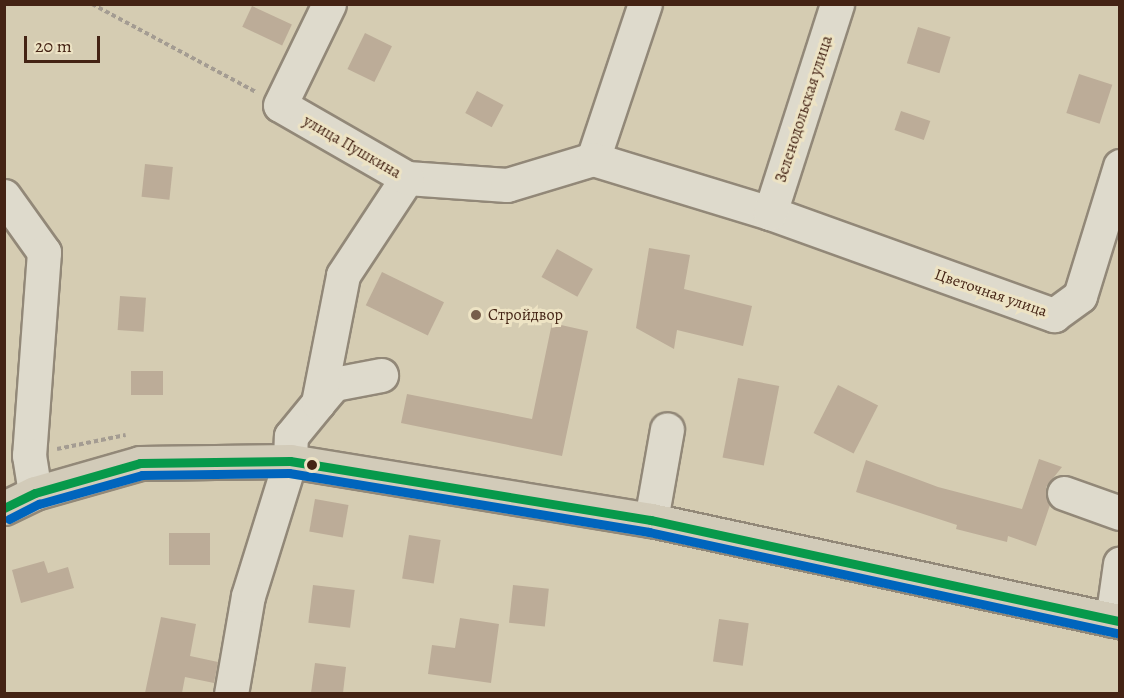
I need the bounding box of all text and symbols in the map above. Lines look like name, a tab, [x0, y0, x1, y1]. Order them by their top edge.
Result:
scale bar	[27, 24, 104, 62]
street label: Зеленодольская улица	[771, 33, 837, 185]
text: 20 m	[35, 34, 72, 58]
street label: улица Пушкина	[300, 111, 404, 183]
street label: Цветочная улица	[932, 265, 1050, 321]
place label: Стройдвор	[488, 305, 563, 325]
marker: Стройдвор	[469, 308, 483, 322]
unlabelled marker	[306, 459, 318, 471]

